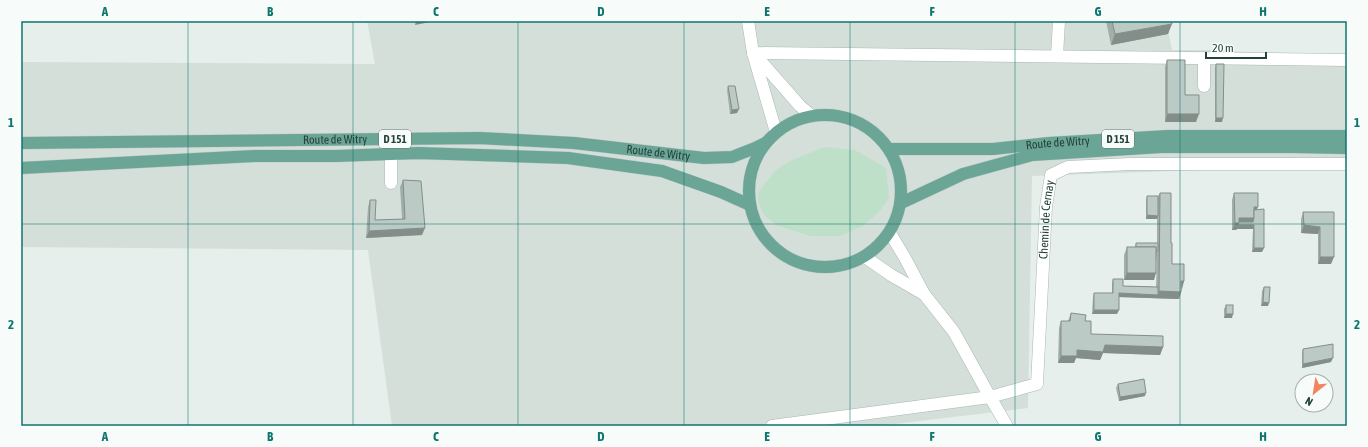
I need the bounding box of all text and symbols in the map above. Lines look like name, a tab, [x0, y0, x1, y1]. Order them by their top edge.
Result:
text: A	[101, 4, 109, 19]
text: B	[267, 4, 274, 19]
text: C	[433, 4, 439, 19]
text: D	[597, 4, 605, 19]
text: E	[764, 4, 770, 19]
text: F	[929, 4, 935, 19]
text: G	[1095, 4, 1102, 19]
text: H	[1259, 4, 1267, 19]
scale bar	[1206, 34, 1266, 60]
text: 20 m	[1212, 41, 1234, 55]
text: 1	[8, 115, 14, 130]
text: 1	[1354, 115, 1360, 130]
road number: D 151	[379, 130, 411, 148]
road number: D 151	[1102, 130, 1134, 148]
street label: Route de Witry	[303, 132, 367, 147]
street label: Route de Witry	[1025, 134, 1090, 152]
street label: Route de Witry	[626, 142, 691, 163]
street label: Chemin de Cernay	[1036, 179, 1057, 259]
text: 2	[8, 317, 14, 332]
text: 2	[1354, 317, 1360, 332]
north arrow	[1294, 373, 1334, 413]
text: N	[1303, 395, 1315, 408]
text: A	[101, 429, 109, 444]
text: B	[267, 429, 274, 444]
text: C	[433, 429, 439, 444]
text: D	[597, 429, 605, 444]
text: E	[764, 429, 770, 444]
text: F	[929, 429, 935, 444]
text: G	[1095, 429, 1102, 444]
text: H	[1259, 429, 1267, 444]

